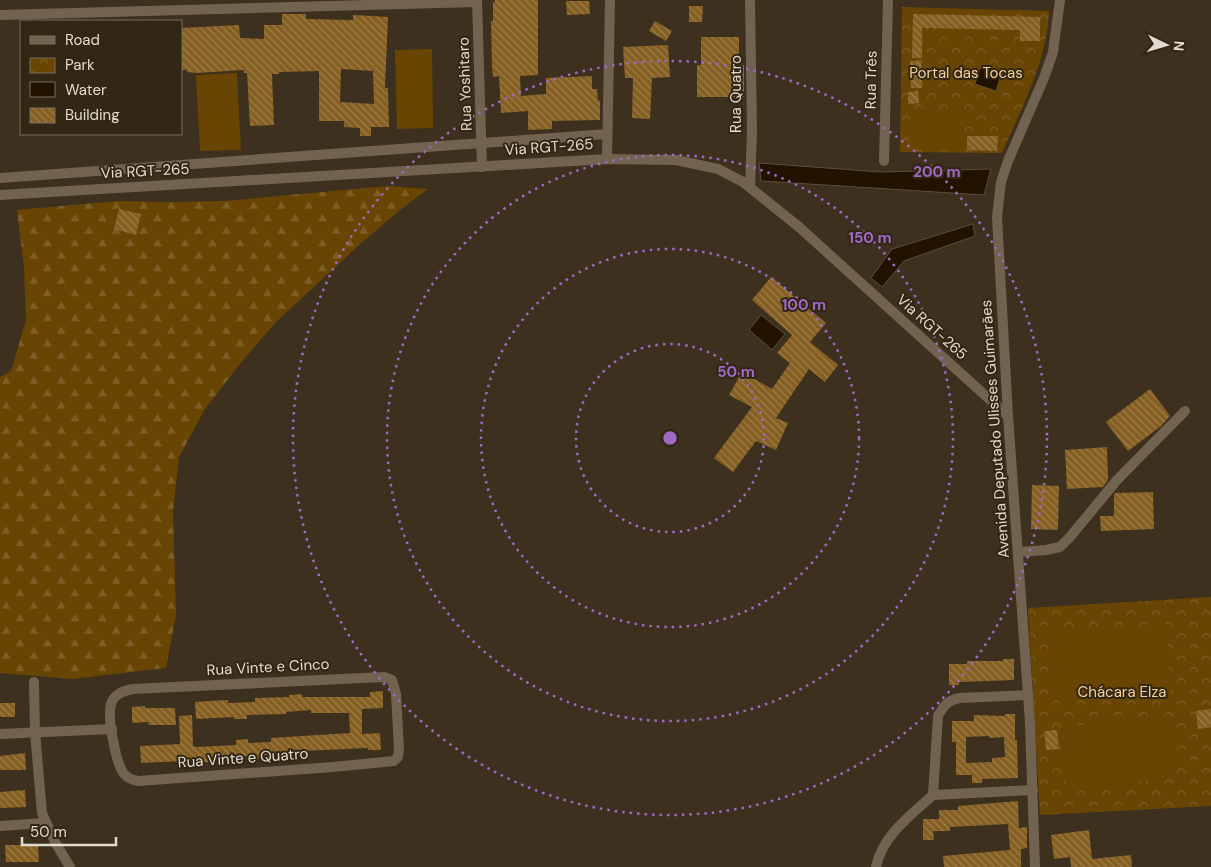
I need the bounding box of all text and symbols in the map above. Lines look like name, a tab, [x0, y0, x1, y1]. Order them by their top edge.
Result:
legend	[20, 20, 182, 135]
north arrow	[1141, 20, 1191, 70]
text: Road	[65, 30, 100, 50]
street label: Rua Yoshitaro	[453, 37, 477, 131]
text: N	[1170, 40, 1188, 52]
street label: Rua Três	[860, 51, 882, 109]
text: Park	[65, 55, 95, 75]
street label: Rua Quatro	[726, 55, 746, 133]
park label: Portal das Tocas	[909, 63, 1023, 83]
text: Water	[65, 80, 107, 100]
text: Building	[65, 105, 120, 125]
street label: Via RGT-265	[504, 134, 594, 160]
street label: Via RGT-265	[100, 159, 190, 183]
text: 200 m	[913, 162, 961, 182]
text: 150 m	[849, 228, 892, 248]
street label: Via RGT-265	[892, 290, 972, 364]
text: 100 m	[782, 295, 826, 315]
street label: Avenida Deputado Ulisses Guimarães	[976, 299, 1014, 559]
text: 50 m	[717, 362, 755, 382]
centre of rings	[661, 429, 679, 447]
street label: Rua Vinte e Cinco	[206, 654, 330, 680]
park label: Chácara Elza	[1078, 682, 1166, 702]
street label: Rua Vinte e Quatro	[177, 743, 309, 773]
scale bar	[22, 814, 116, 846]
text: 50 m	[30, 822, 67, 842]

